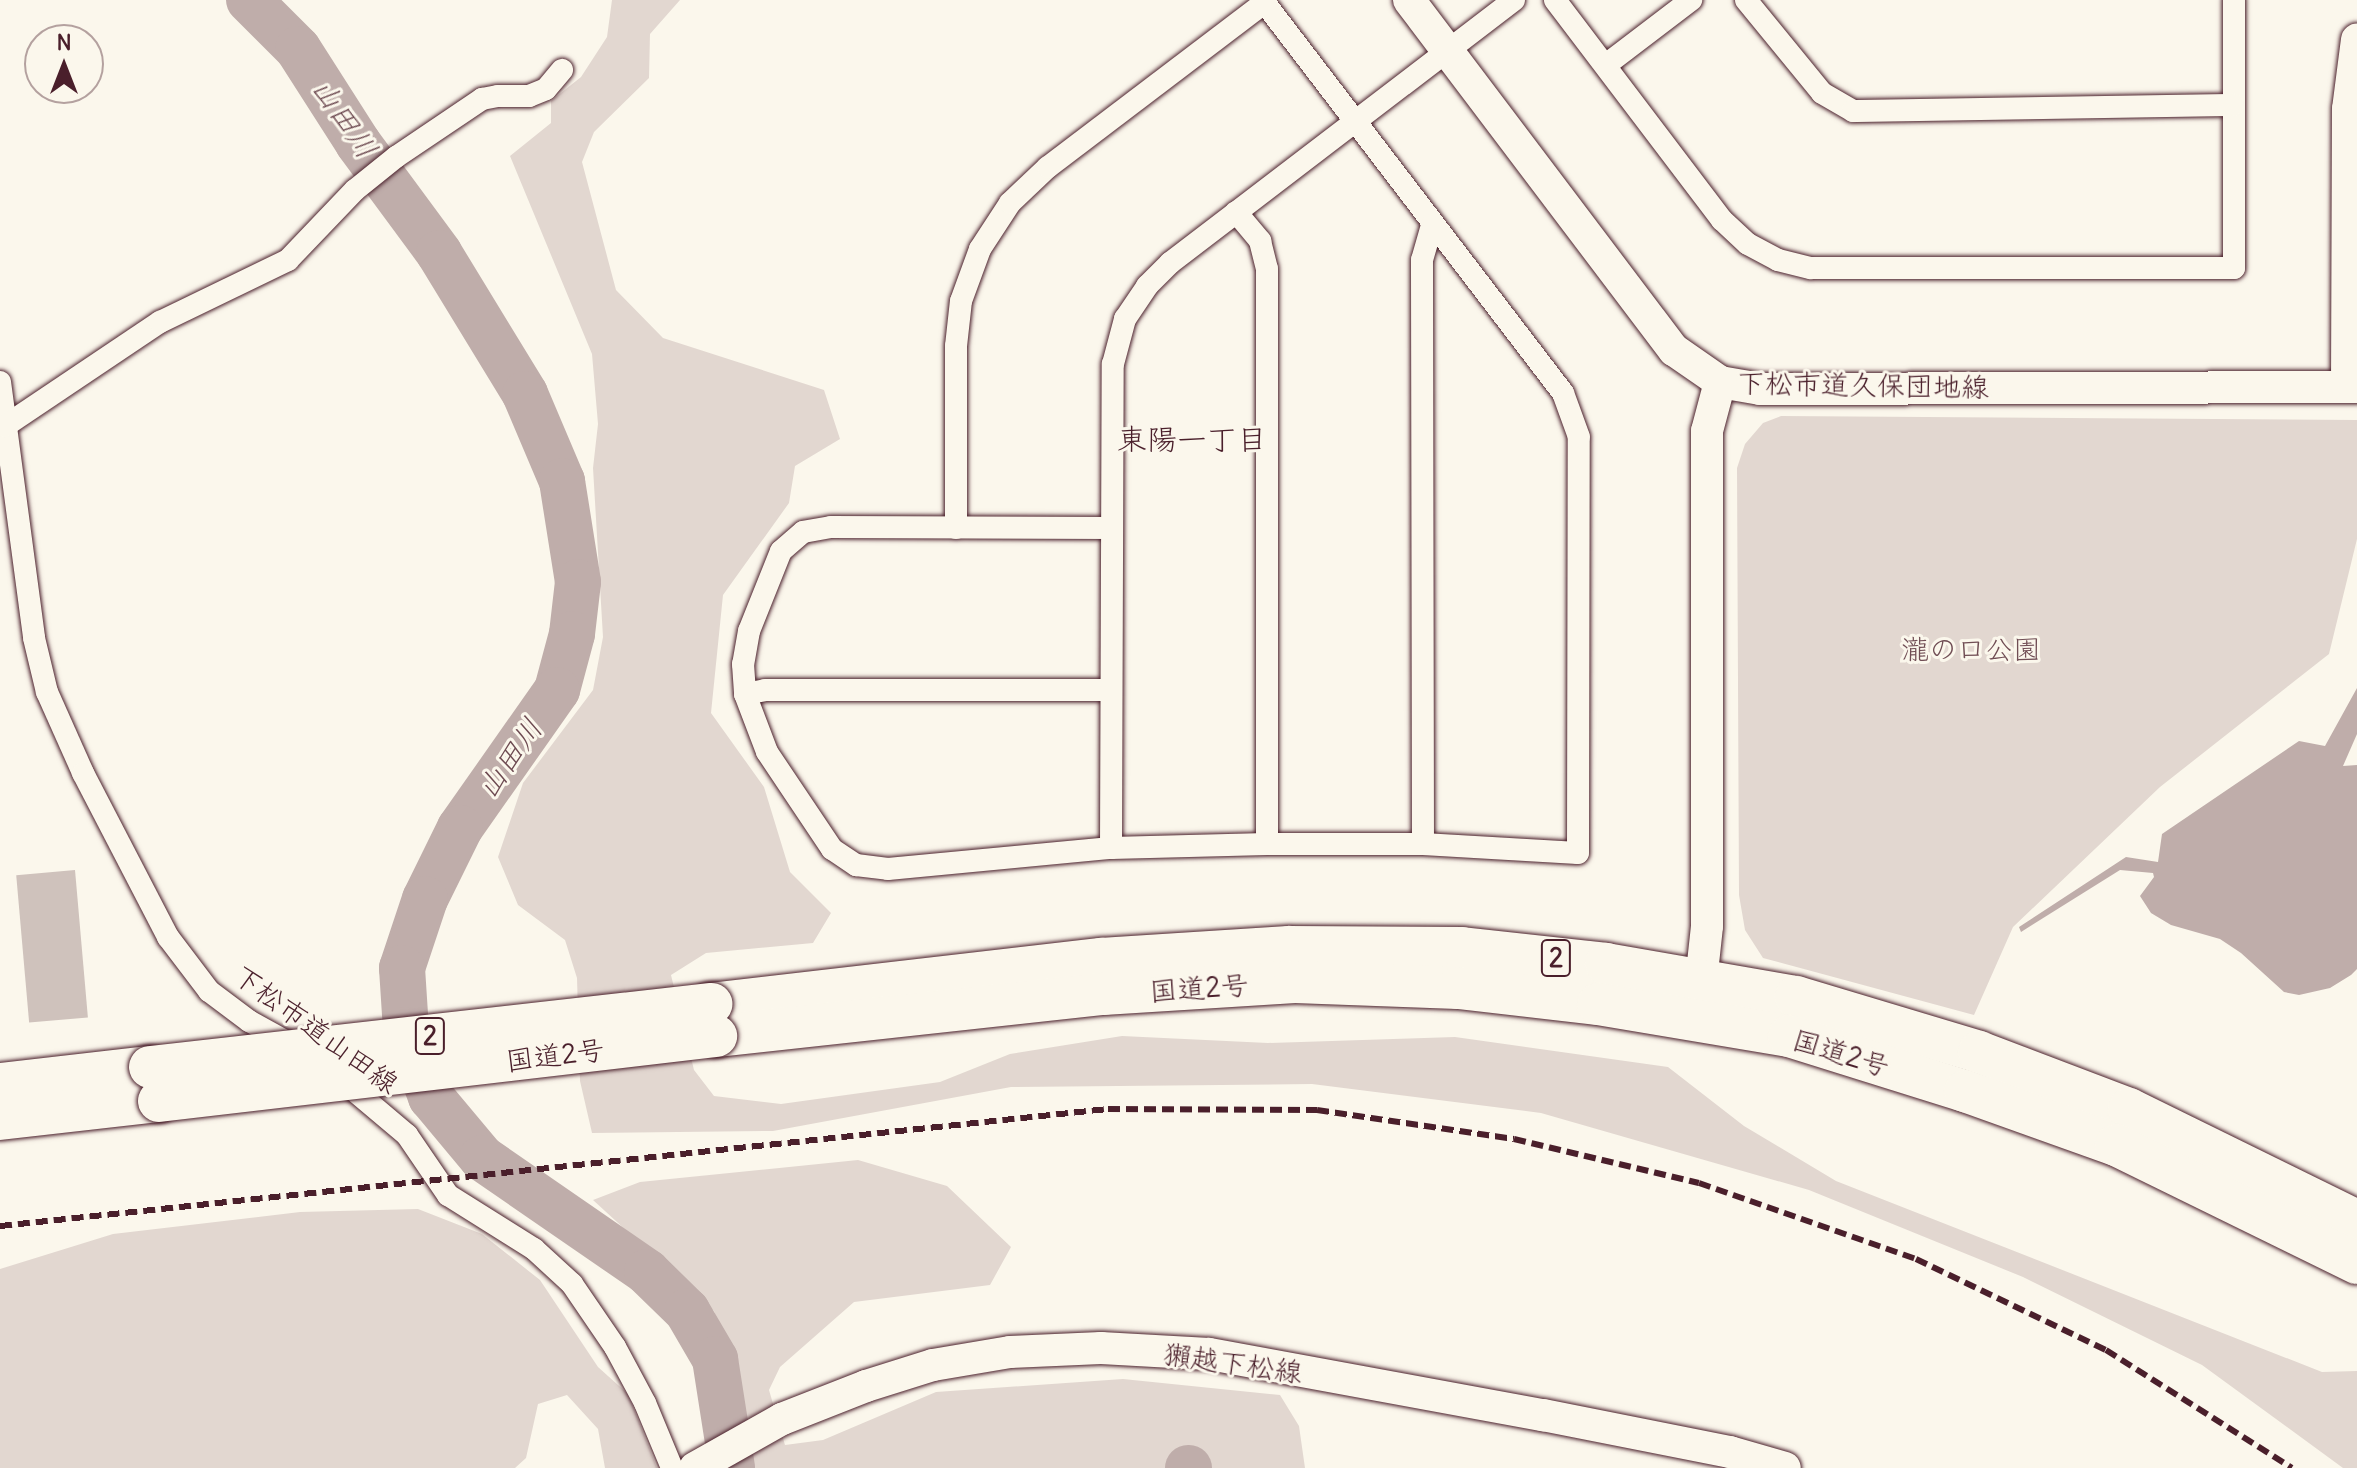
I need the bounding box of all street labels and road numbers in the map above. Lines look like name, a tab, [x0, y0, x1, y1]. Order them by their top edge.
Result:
street label: 下松市道久保団地線	[1737, 366, 1989, 404]
road number: 2	[1540, 936, 1572, 980]
street label: 下松市道山田線	[227, 958, 405, 1100]
street label: 国道2号	[1148, 968, 1250, 1008]
road number: 2	[414, 1014, 446, 1058]
street label: 国道2号	[1789, 1022, 1893, 1084]
street label: 国道2号	[504, 1032, 606, 1078]
street label: 獺越下松線	[1161, 1337, 1305, 1389]

